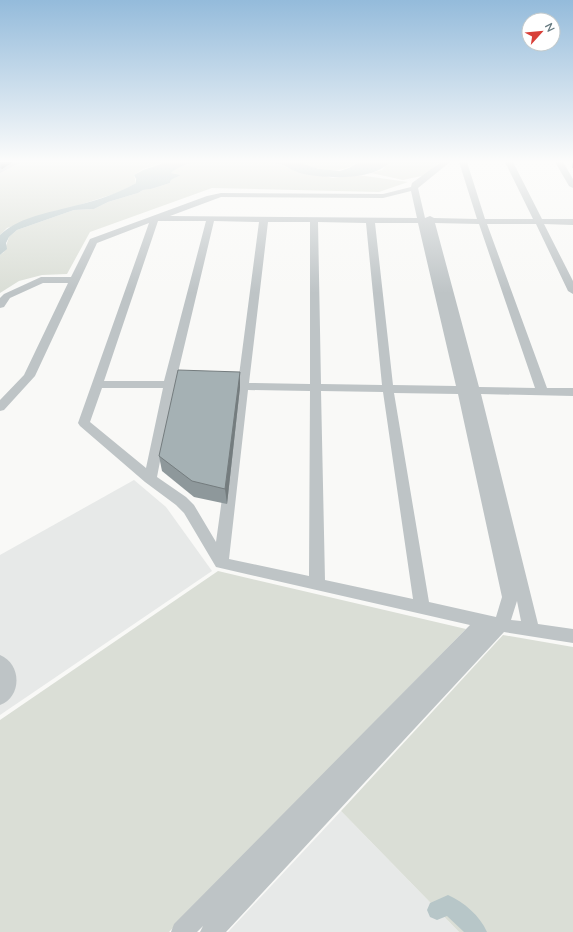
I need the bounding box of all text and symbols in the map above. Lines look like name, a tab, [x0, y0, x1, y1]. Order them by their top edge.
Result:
north arrow	[521, 12, 561, 52]
text: N	[541, 21, 558, 35]

